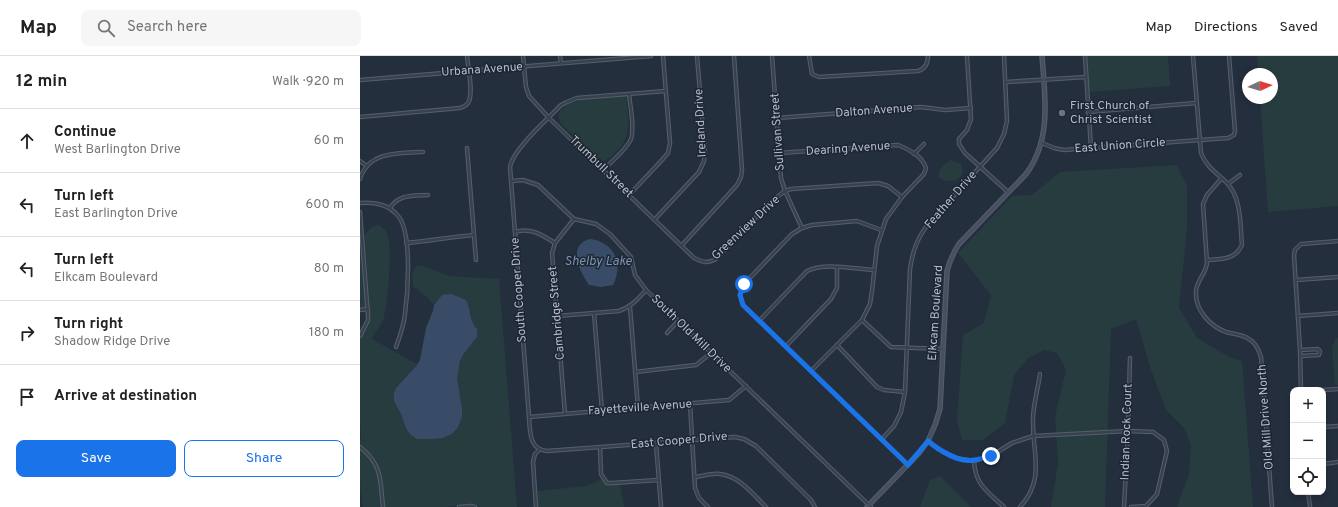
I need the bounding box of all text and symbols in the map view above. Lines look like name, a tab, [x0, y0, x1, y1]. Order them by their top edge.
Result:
search box	[81, 10, 361, 46]
text: Map	[20, 16, 57, 40]
icon: search	[95, 17, 117, 39]
text: Search here	[127, 18, 207, 37]
text: Map	[1146, 19, 1172, 36]
text: Directions	[1194, 19, 1258, 36]
text: Saved	[1280, 19, 1318, 36]
street label: Urbana Avenue	[441, 59, 523, 81]
north arrow	[1242, 68, 1278, 104]
text: 12 min	[16, 71, 67, 93]
text: Walk · 920 m	[272, 74, 344, 90]
street label: Ireland Drive	[691, 88, 711, 158]
street label: Sullivan Street	[767, 92, 789, 172]
place label: First Church of Christ Scientist	[1070, 98, 1152, 128]
street label: Dalton Avenue	[835, 100, 913, 122]
marker: First Church of Christ Scientist	[1057, 108, 1067, 118]
text: Continue	[54, 123, 116, 142]
icon: ahead	[16, 130, 38, 152]
street label: Trumbull Street	[566, 132, 636, 202]
text: 60 m	[314, 133, 344, 149]
street label: East Union Circle	[1074, 135, 1166, 157]
street label: Dearing Avenue	[805, 138, 891, 160]
text: West Barlington Drive	[54, 142, 181, 158]
street label: Feather Drive	[921, 168, 981, 232]
text: Turn left	[54, 187, 114, 206]
street label: Greenview Drive	[708, 192, 784, 264]
icon: left	[16, 194, 38, 216]
text: 600 m	[306, 197, 344, 213]
text: East Barlington Drive	[54, 206, 178, 222]
street label: South Cooper Drive	[507, 237, 531, 343]
text: Turn left	[54, 251, 114, 270]
water label: Shelby Lake	[564, 254, 632, 270]
icon: left	[16, 258, 38, 280]
text: 80 m	[314, 261, 344, 277]
street label: Cambridge Street	[545, 265, 569, 361]
street label: Elkcam Boulevard	[925, 265, 947, 361]
text: Elkcam Boulevard	[54, 270, 158, 286]
route start	[735, 275, 753, 293]
street label: South Old Mill Drive	[647, 291, 735, 377]
text: Turn right	[54, 315, 123, 334]
icon: right	[16, 322, 38, 344]
text: 180 m	[309, 325, 344, 341]
text: Shadow Ridge Drive	[54, 334, 170, 350]
street label: Old Mill Drive North	[1254, 364, 1278, 470]
street label: Indian Rock Court	[1117, 383, 1137, 481]
icon: arrive	[16, 386, 38, 408]
text: Arrive at destination	[54, 387, 197, 406]
map controls	[1290, 387, 1326, 495]
button: +	[1290, 387, 1326, 423]
street label: Fayetteville Avenue	[588, 396, 692, 420]
button: −	[1290, 423, 1326, 459]
street label: East Cooper Drive	[630, 429, 728, 453]
button: Save	[16, 440, 176, 477]
button: Share	[184, 440, 344, 477]
route end	[982, 447, 1000, 465]
button: locate	[1290, 459, 1326, 495]

